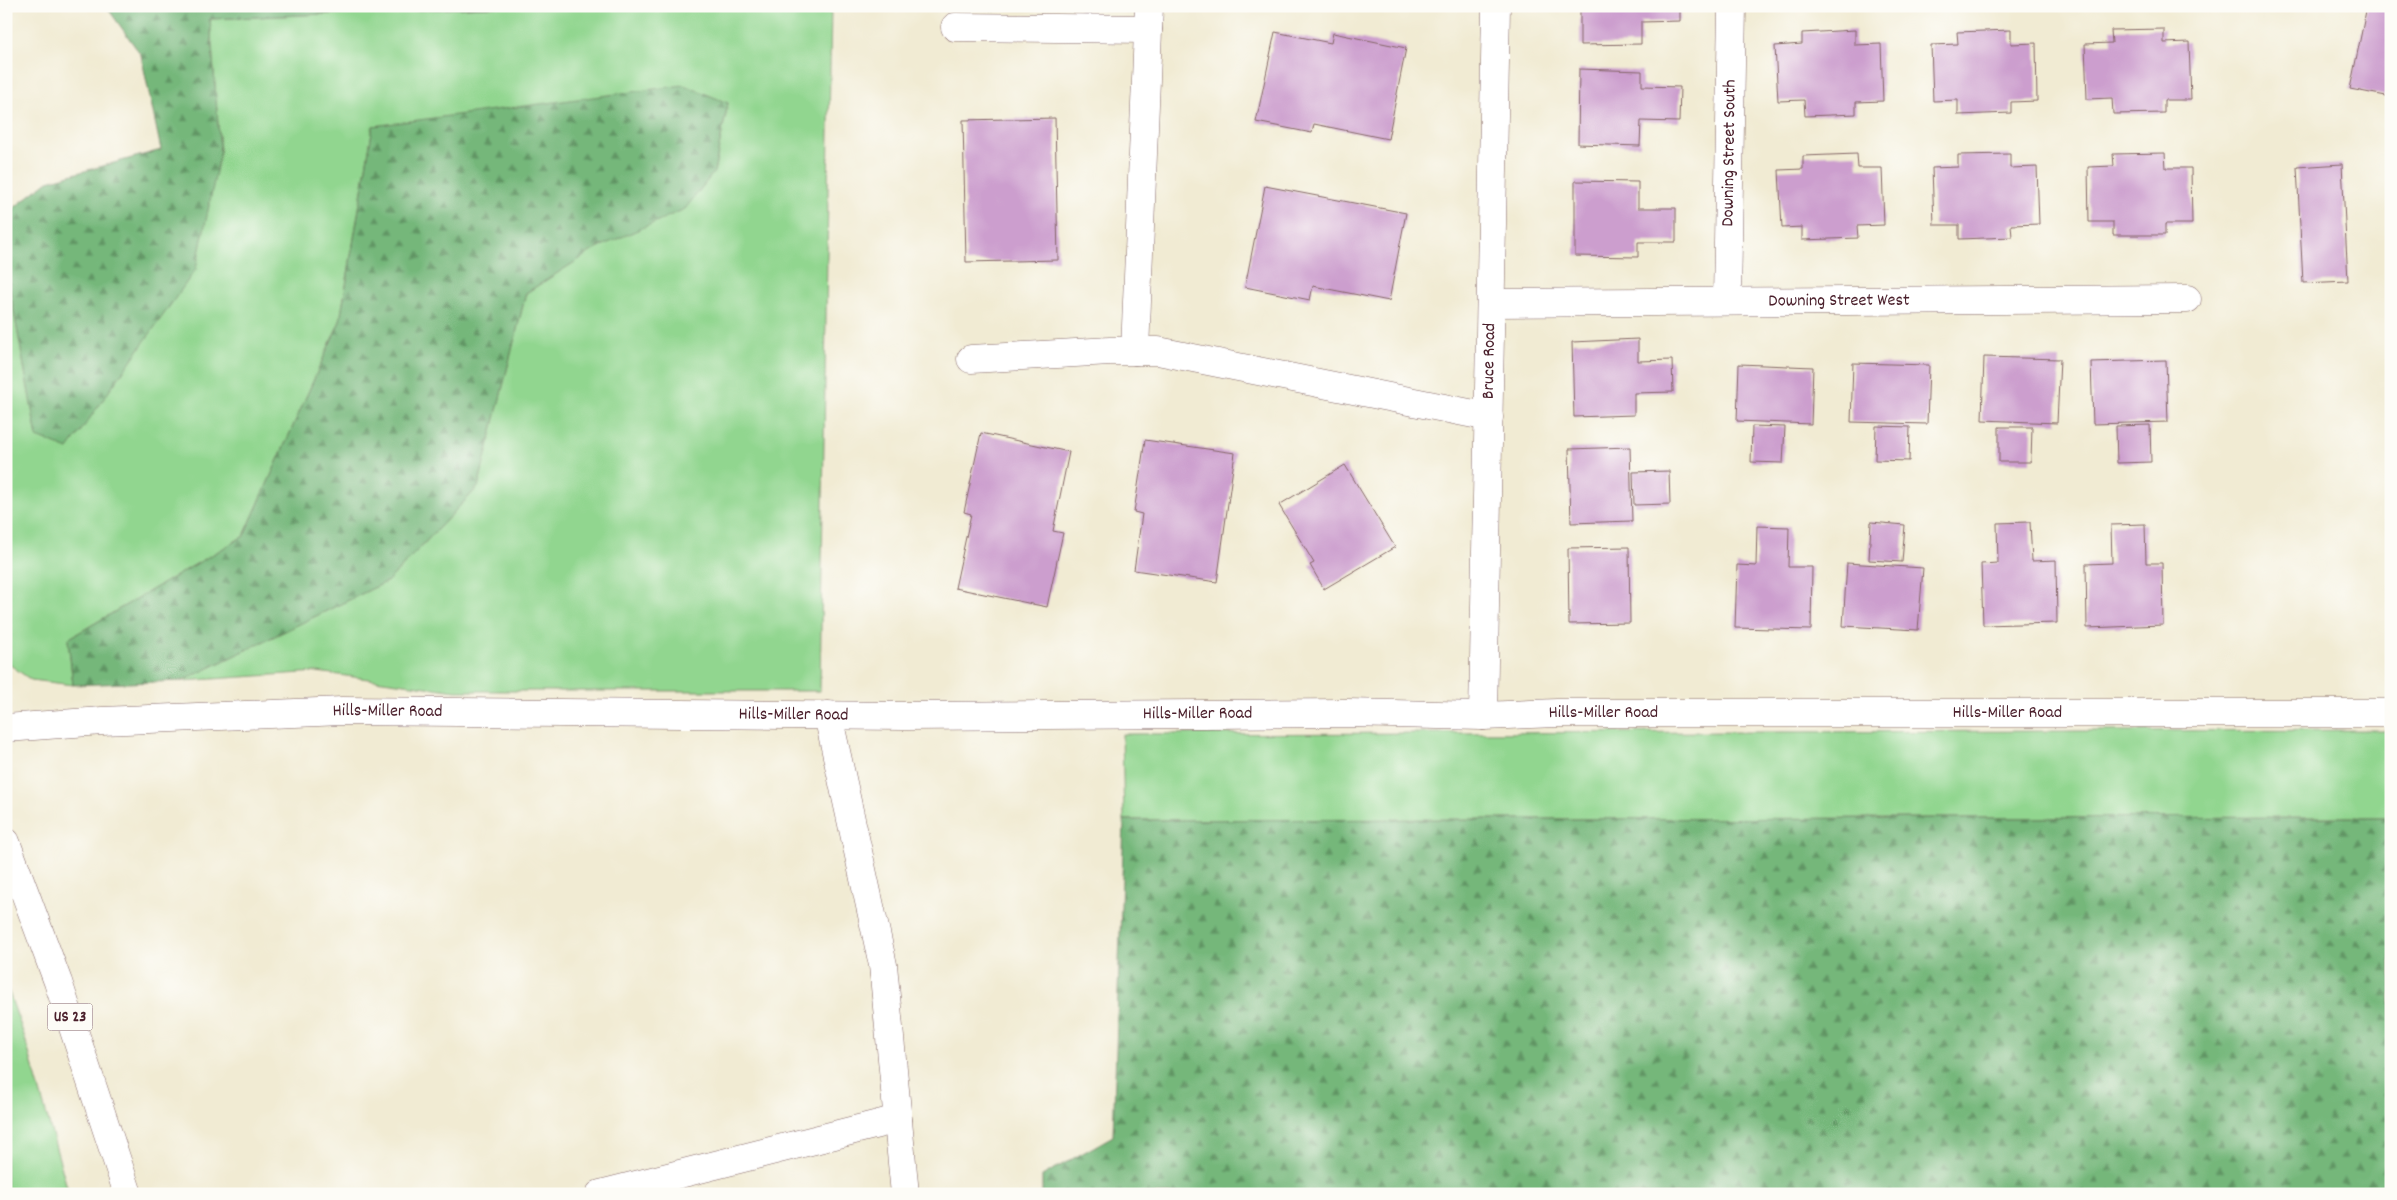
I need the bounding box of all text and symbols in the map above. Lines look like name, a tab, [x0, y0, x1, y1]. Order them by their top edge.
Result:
street label: Downing Street South	[1716, 79, 1743, 227]
street label: Downing Street West	[1768, 288, 1910, 314]
street label: Bruce Road	[1476, 323, 1503, 399]
street label: Hills-Miller Road	[332, 698, 443, 724]
street label: Hills-Miller Road	[1548, 700, 1658, 726]
street label: Hills-Miller Road	[1143, 701, 1252, 727]
street label: Hills-Miller Road	[1953, 701, 2062, 726]
street label: Hills-Miller Road	[739, 702, 848, 728]
road number: US 23	[48, 1004, 92, 1030]

